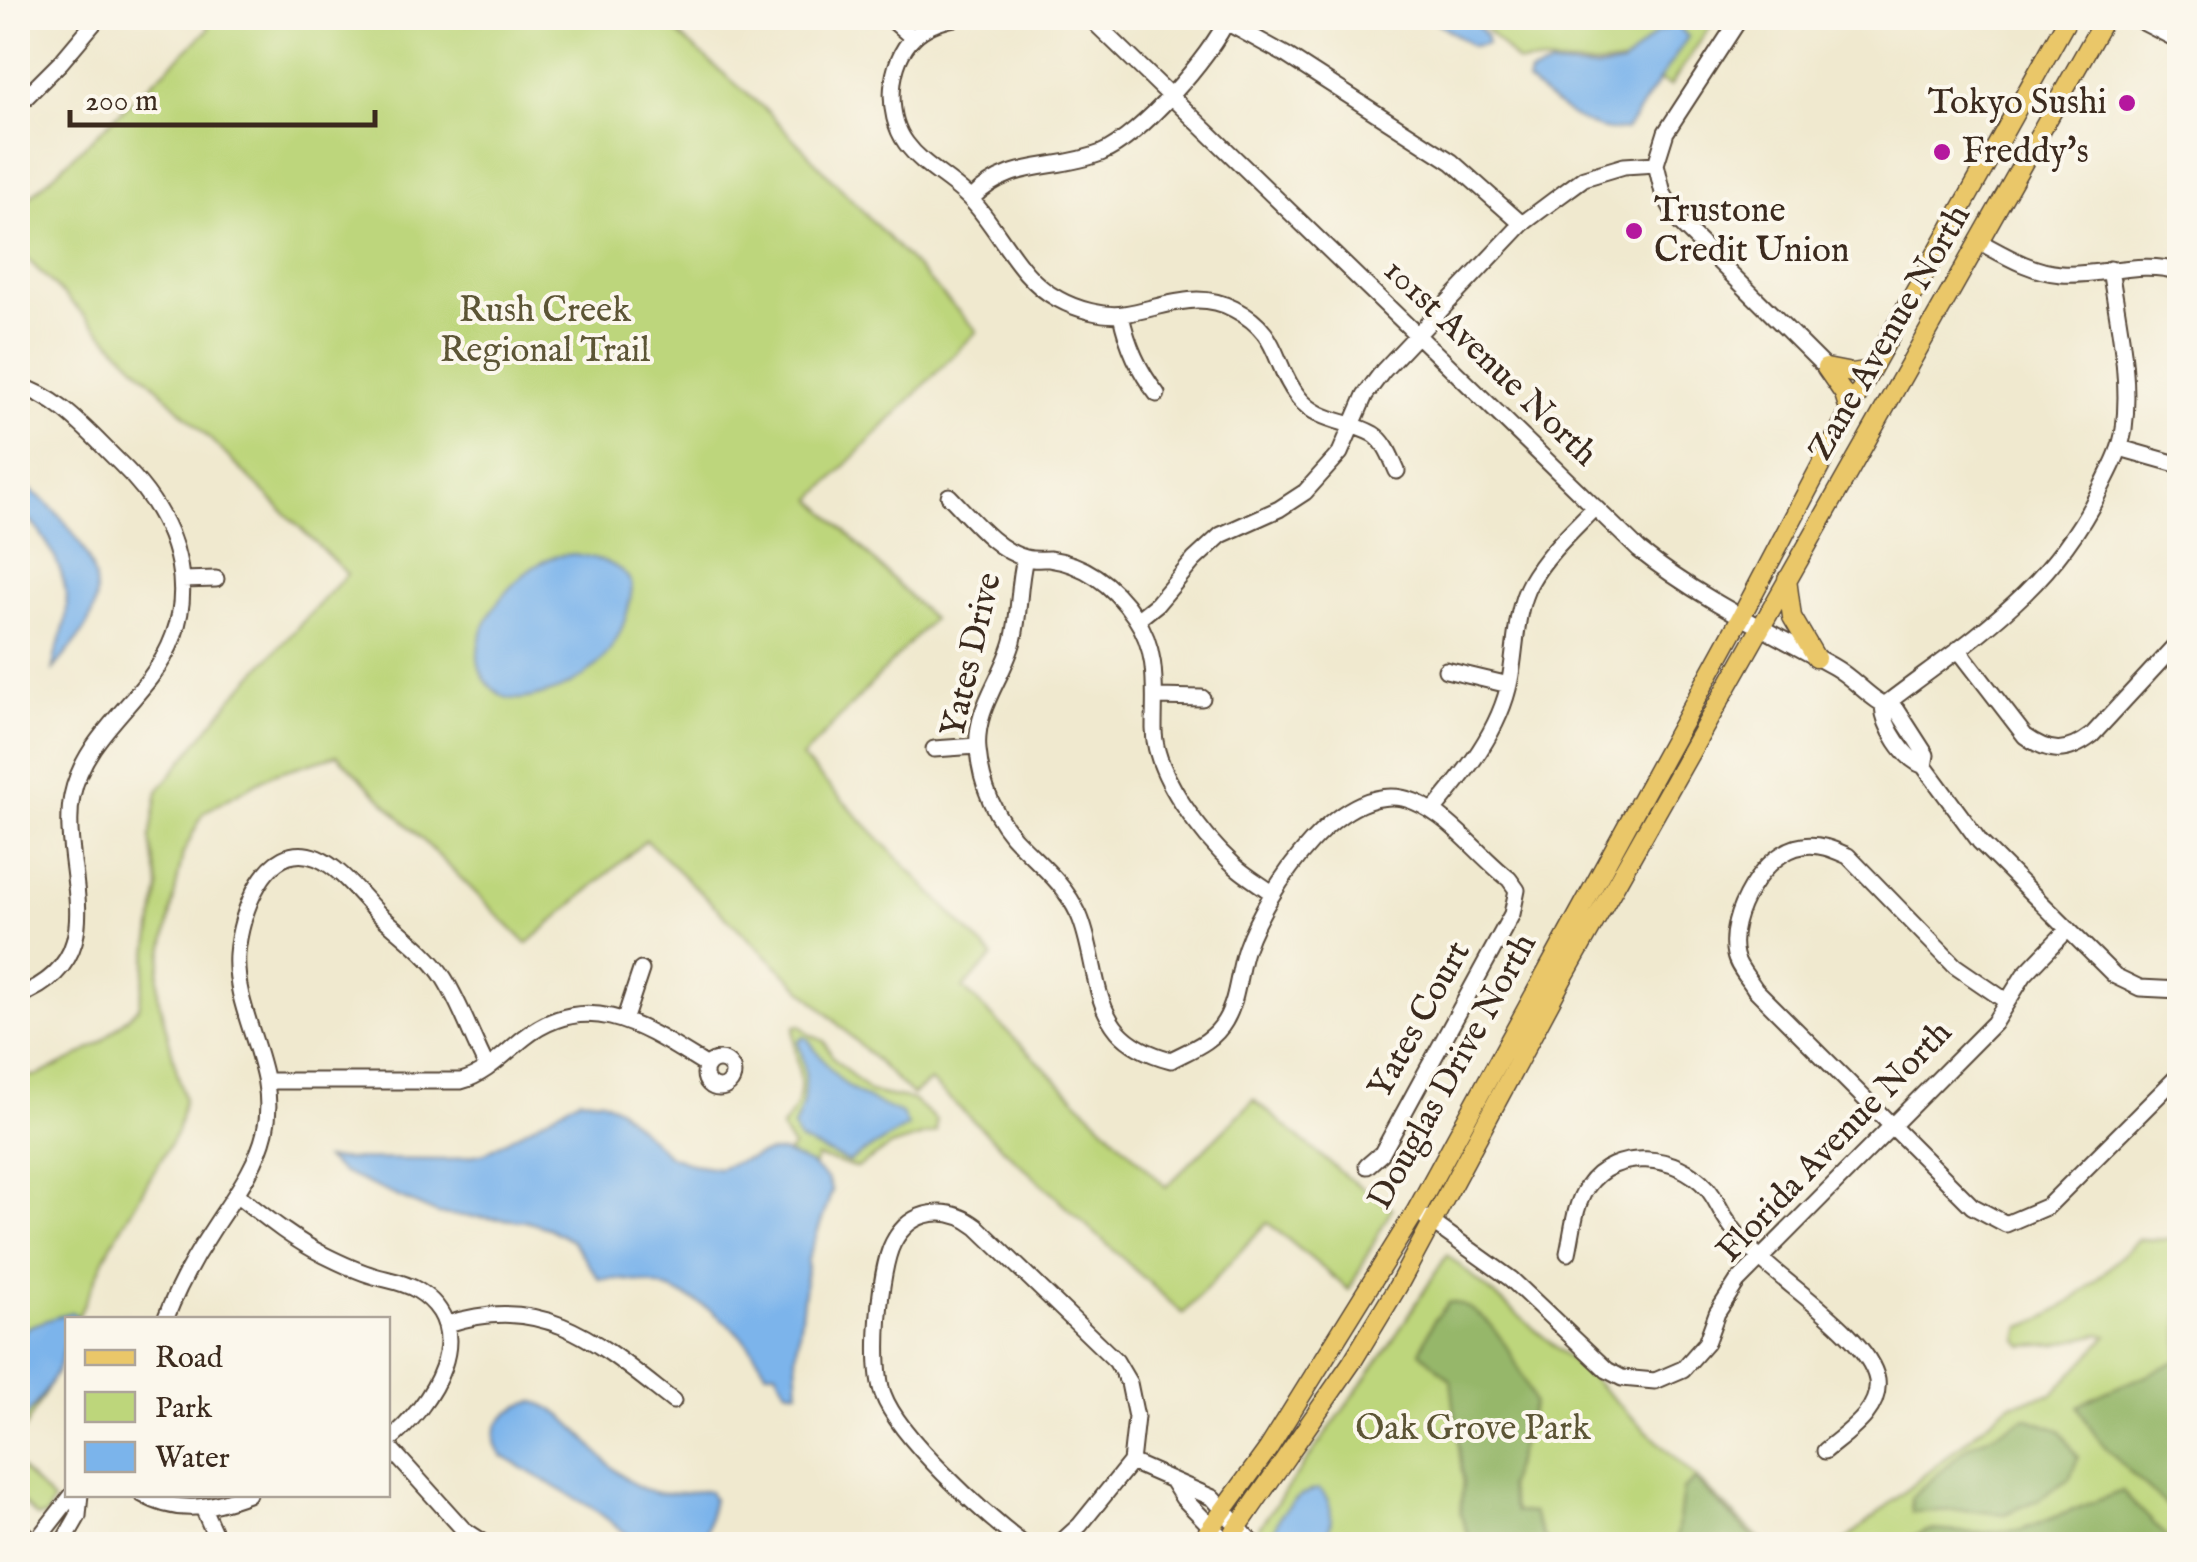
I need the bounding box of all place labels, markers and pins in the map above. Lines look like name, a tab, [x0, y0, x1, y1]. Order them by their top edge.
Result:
place label: Tokyo Sushi	[1928, 81, 2107, 126]
marker: Tokyo Sushi	[2116, 92, 2138, 114]
place label: Freddy's	[1962, 130, 2089, 175]
marker: Freddy's	[1931, 141, 1953, 163]
place label: Trustone Credit Union	[1654, 189, 1849, 274]
marker: Trustone Credit Union	[1623, 220, 1645, 242]

